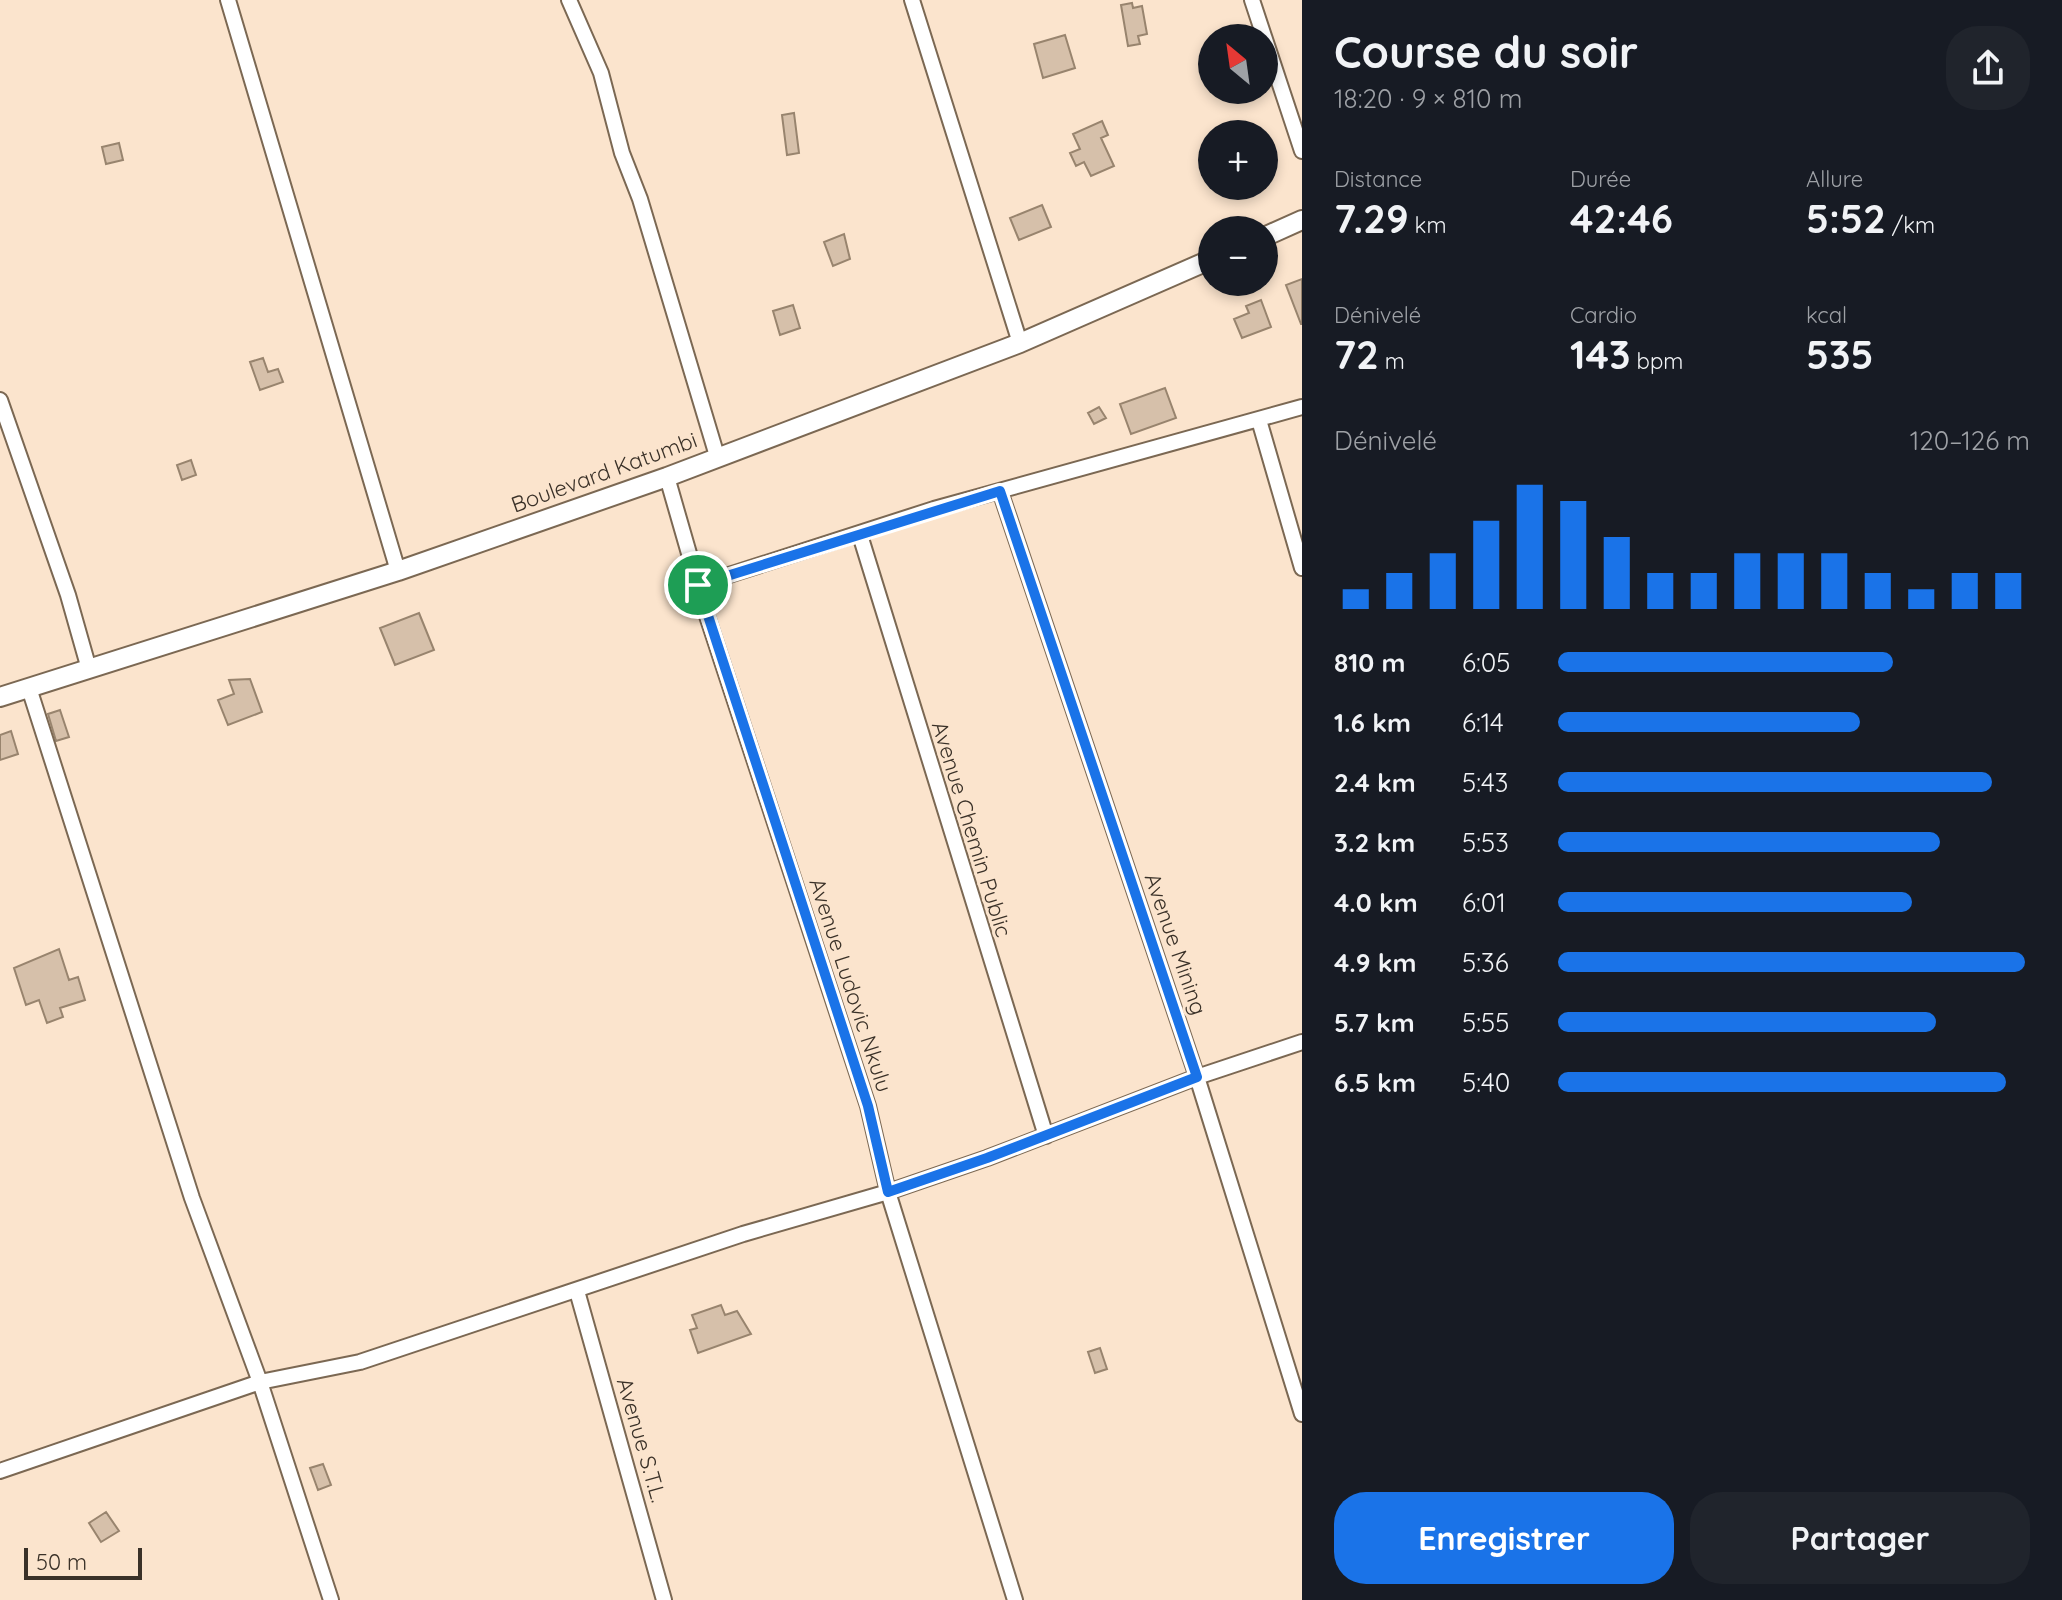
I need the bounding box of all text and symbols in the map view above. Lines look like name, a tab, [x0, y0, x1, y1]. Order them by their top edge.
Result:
north arrow	[1198, 24, 1278, 104]
map controls	[1198, 24, 1278, 296]
text: Course du soir	[1334, 24, 1638, 79]
button: share	[1946, 26, 2030, 110]
text: 18:20 · 9 × 810 m	[1334, 82, 1522, 115]
button: +	[1198, 120, 1278, 200]
text: Distance	[1334, 165, 1422, 193]
text: Durée	[1570, 165, 1631, 193]
text: Allure	[1806, 165, 1863, 193]
text: 7.29	[1334, 193, 1409, 243]
text: 42:46	[1570, 193, 1673, 243]
text: 5:52	[1806, 193, 1886, 243]
text: km	[1409, 211, 1446, 239]
text: /km	[1886, 211, 1935, 239]
button: −	[1198, 216, 1278, 296]
text: Dénivelé	[1334, 301, 1421, 329]
text: Cardio	[1570, 301, 1637, 329]
text: kcal	[1806, 301, 1847, 329]
text: 72	[1334, 329, 1379, 379]
text: 143	[1570, 329, 1631, 379]
text: 535	[1806, 329, 1874, 379]
text: m	[1379, 347, 1405, 375]
text: bpm	[1631, 347, 1683, 375]
text: Dénivelé	[1334, 424, 1437, 457]
text: 120–126 m	[1910, 424, 2030, 457]
street label: Boulevard Katumbi	[507, 425, 701, 519]
pin	[664, 551, 732, 619]
icon: arrive	[676, 563, 720, 607]
text: 810 m	[1334, 646, 1406, 679]
text: 6:05	[1462, 646, 1511, 679]
text: 1.6 km	[1334, 706, 1411, 739]
text: 6:14	[1462, 706, 1504, 739]
street label: Avenue Chemin Public	[926, 718, 1018, 940]
text: 2.4 km	[1334, 766, 1416, 799]
text: 5:43	[1462, 766, 1508, 799]
text: 3.2 km	[1334, 826, 1415, 859]
text: 5:53	[1462, 826, 1509, 859]
street label: Avenue Mining	[1139, 869, 1213, 1019]
street label: Avenue Ludovic Nkulu	[803, 874, 899, 1096]
text: 4.0 km	[1334, 886, 1418, 919]
text: 6:01	[1462, 886, 1506, 919]
text: 4.9 km	[1334, 946, 1417, 979]
text: 5:36	[1462, 946, 1509, 979]
text: 5.7 km	[1334, 1006, 1415, 1039]
text: 5:55	[1462, 1006, 1509, 1039]
text: 6.5 km	[1334, 1066, 1416, 1099]
text: 5:40	[1462, 1066, 1510, 1099]
street label: Avenue S.T.L.	[611, 1374, 673, 1506]
button: Enregistrer	[1334, 1492, 1674, 1584]
button: Partager	[1690, 1492, 2030, 1584]
scale bar	[24, 1544, 142, 1580]
text: 50 m	[36, 1548, 87, 1576]

